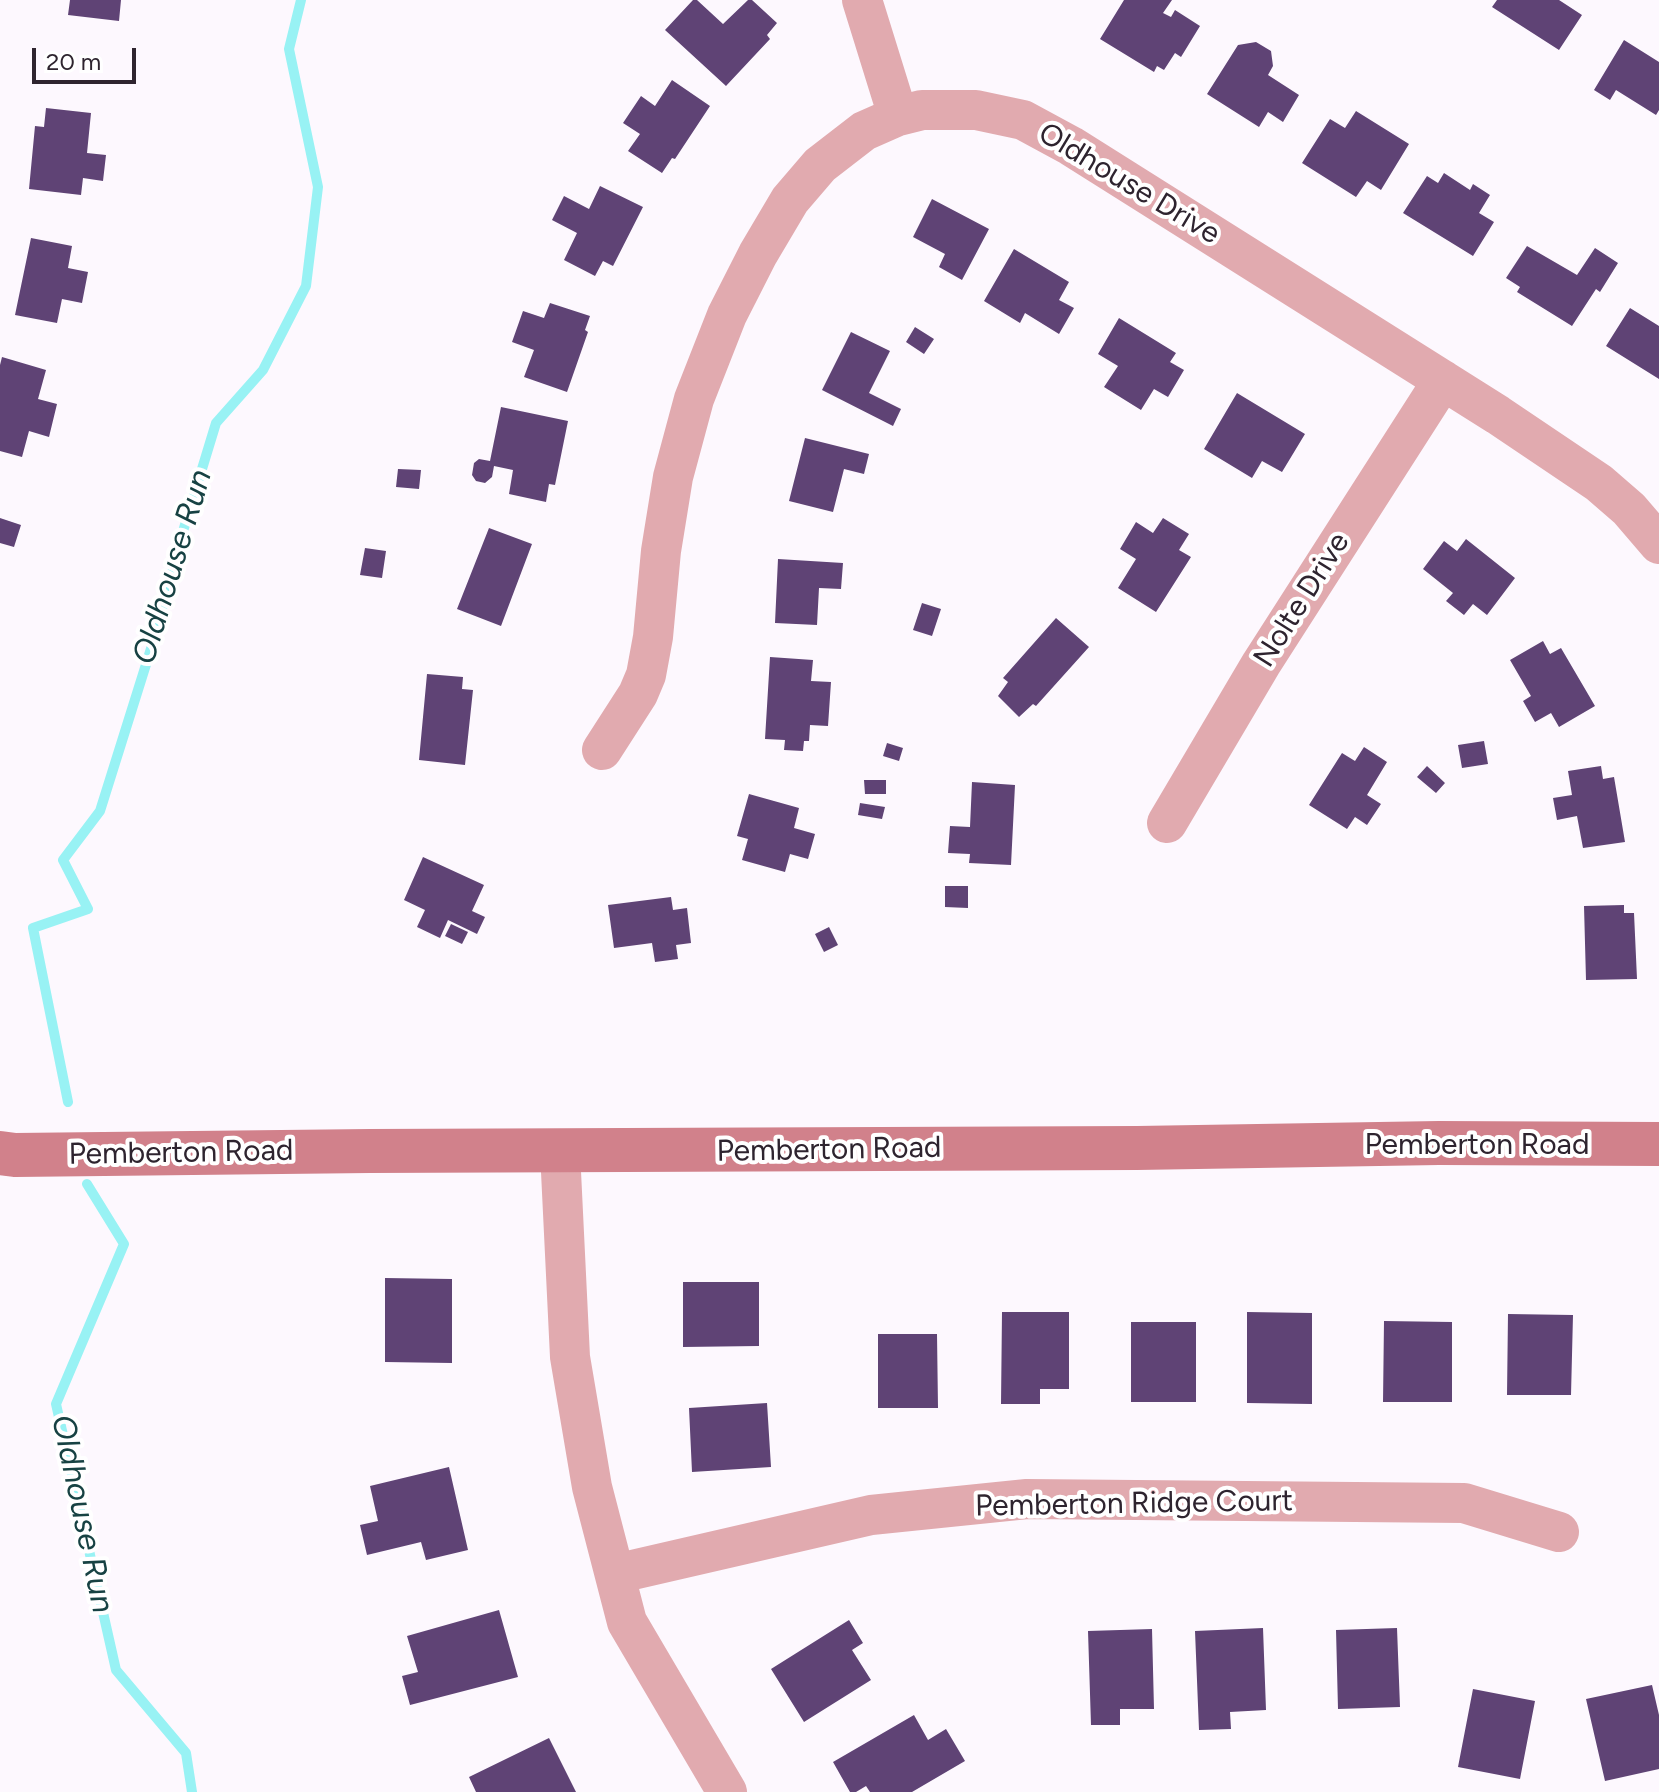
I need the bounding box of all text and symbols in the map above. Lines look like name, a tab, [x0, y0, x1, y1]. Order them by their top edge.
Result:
scale bar	[36, 32, 140, 82]
text: 20 m	[46, 47, 101, 76]
street label: Oldhouse Drive	[1032, 116, 1226, 252]
water label: Oldhouse Run	[125, 465, 221, 669]
street label: Nolte Drive	[1247, 526, 1357, 674]
street label: Pemberton Road	[1365, 1127, 1589, 1163]
street label: Pemberton Road	[716, 1130, 942, 1170]
street label: Pemberton Road	[68, 1133, 294, 1173]
water label: Oldhouse Run	[42, 1412, 122, 1616]
street label: Pemberton Ridge Court	[975, 1483, 1293, 1525]

